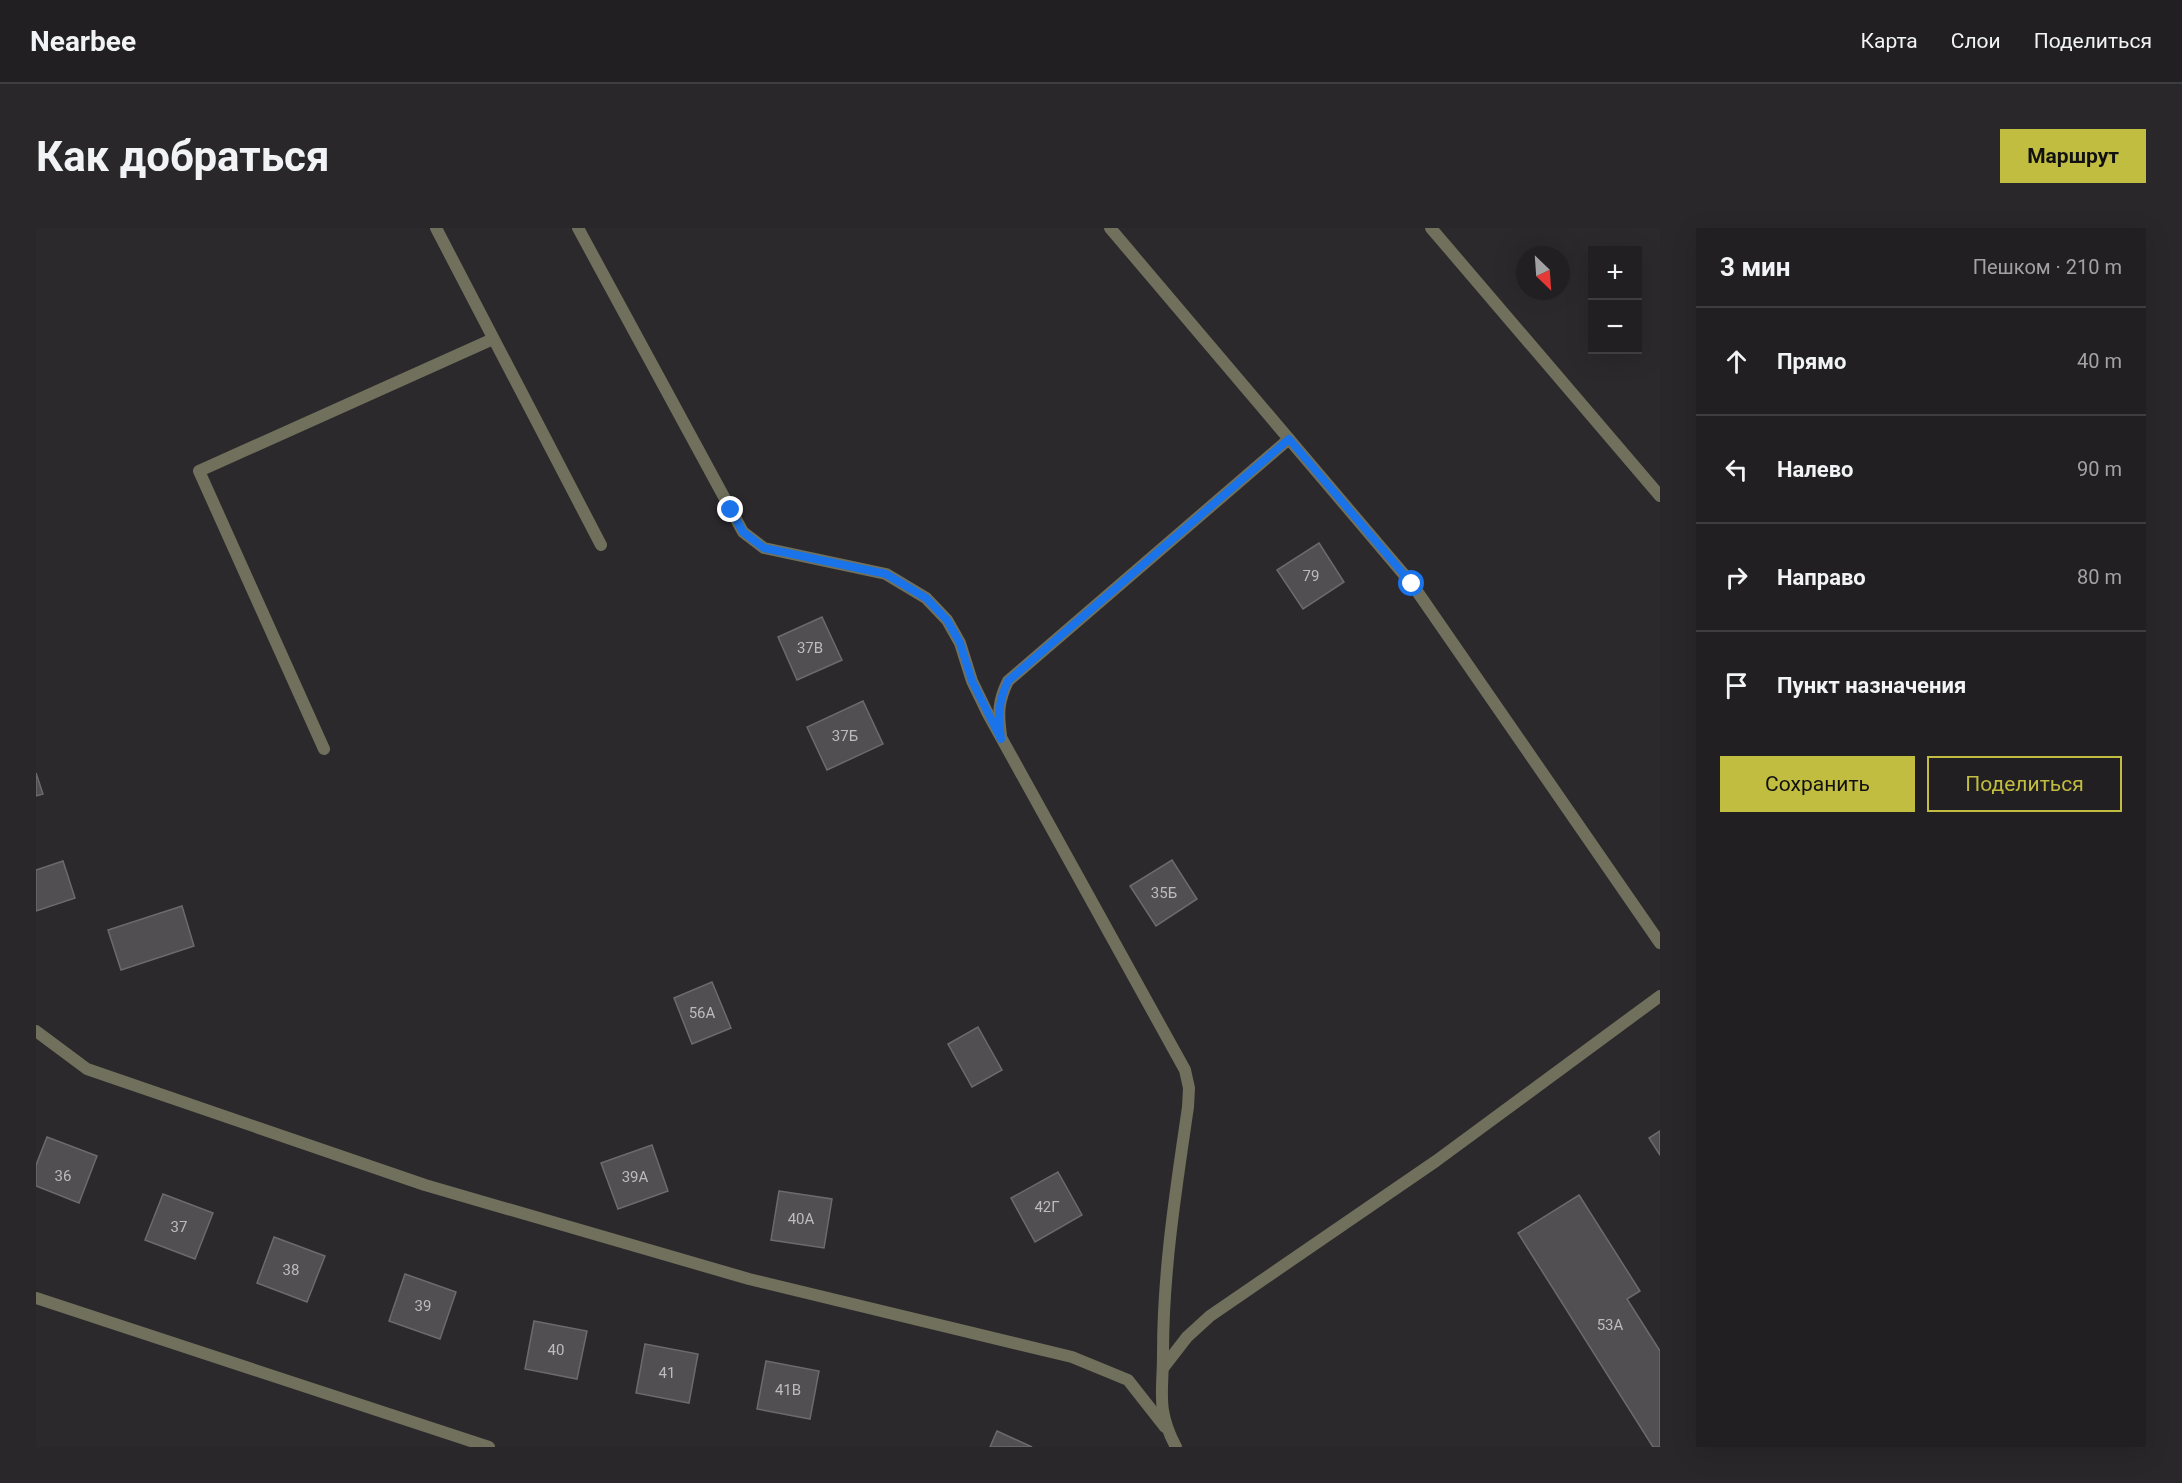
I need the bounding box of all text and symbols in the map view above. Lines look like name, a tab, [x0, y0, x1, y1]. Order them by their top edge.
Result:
text: Nearbee	[30, 25, 136, 58]
text: Карта	[1861, 29, 1918, 53]
text: Слои	[1951, 29, 2001, 53]
text: Поделиться	[2034, 29, 2152, 53]
button: Маршрут	[2000, 129, 2146, 183]
text: Как добраться	[36, 132, 330, 181]
north arrow	[1516, 246, 1570, 300]
map controls	[1588, 246, 1642, 354]
button: +	[1588, 246, 1642, 300]
text: 3 мин	[1720, 252, 1791, 282]
text: Пешком · 210 m	[1973, 255, 2122, 279]
button: −	[1588, 300, 1642, 354]
icon: ahead	[1720, 345, 1753, 378]
text: Прямо	[1777, 349, 1846, 374]
text: 40 m	[2077, 349, 2122, 373]
icon: left	[1720, 453, 1753, 486]
text: Налево	[1777, 457, 1854, 482]
text: 90 m	[2077, 457, 2122, 481]
route end	[717, 496, 743, 522]
icon: right	[1720, 561, 1753, 594]
text: Направо	[1777, 565, 1866, 590]
text: 80 m	[2077, 565, 2122, 589]
house number: 79	[1303, 567, 1319, 585]
route start	[1398, 570, 1424, 596]
house number: 37В	[797, 639, 823, 657]
icon: arrive	[1720, 669, 1753, 702]
text: Пункт назначения	[1777, 673, 1966, 698]
house number: 37Б	[832, 727, 858, 745]
button: Сохранить	[1720, 756, 1915, 812]
button: Поделиться	[1927, 756, 2122, 812]
house number: 35Б	[1151, 884, 1177, 902]
house number: 56А	[689, 1004, 716, 1022]
house number: 36	[55, 1167, 71, 1185]
house number: 39А	[622, 1168, 649, 1186]
house number: 42Г	[1034, 1198, 1060, 1216]
house number: 40А	[788, 1210, 815, 1228]
house number: 37	[171, 1218, 187, 1236]
house number: 38	[283, 1261, 299, 1279]
house number: 39	[415, 1297, 431, 1315]
house number: 53А	[1597, 1316, 1624, 1334]
house number: 40	[548, 1341, 564, 1359]
house number: 41	[659, 1364, 675, 1382]
house number: 41В	[775, 1381, 801, 1399]

